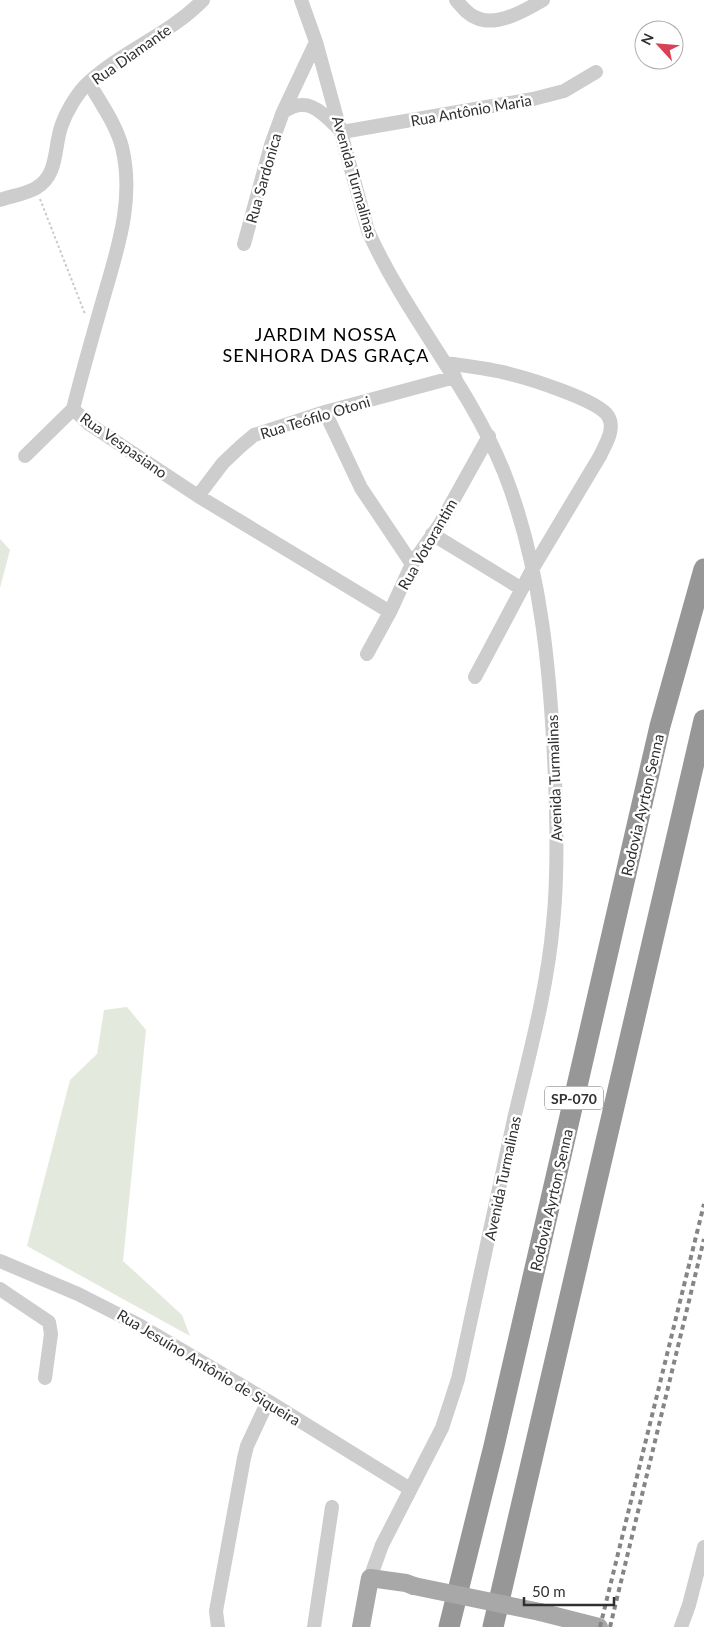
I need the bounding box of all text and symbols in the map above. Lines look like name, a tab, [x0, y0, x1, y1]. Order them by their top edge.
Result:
street label: Rua Diamante	[88, 20, 174, 88]
north arrow	[634, 20, 684, 70]
text: N	[637, 31, 657, 48]
street label: Rua Antônio Maria	[409, 91, 533, 129]
street label: Avenida Turmalinas	[329, 114, 381, 240]
street label: Rua Sardonica	[242, 131, 284, 225]
district label: JARDIM NOSSA SENHORA DAS GRAÇA	[223, 323, 429, 366]
street label: Rua Teófilo Otoni	[258, 392, 372, 442]
street label: Rua Vespasiano	[77, 408, 171, 482]
street label: Rua Votorantim	[394, 495, 460, 593]
street label: Avenida Turmalinas	[543, 714, 565, 842]
street label: Rodovia Ayrton Senna	[617, 732, 667, 878]
road number: SP-070	[545, 1086, 603, 1110]
street label: Avenida Turmalinas	[480, 1114, 524, 1242]
street label: Rodovia Ayrton Senna	[526, 1127, 576, 1273]
street label: Rua Jesuíno Antônio de Siqueira	[114, 1305, 304, 1429]
scale bar	[524, 1574, 614, 1606]
text: 50 m	[532, 1582, 566, 1600]

